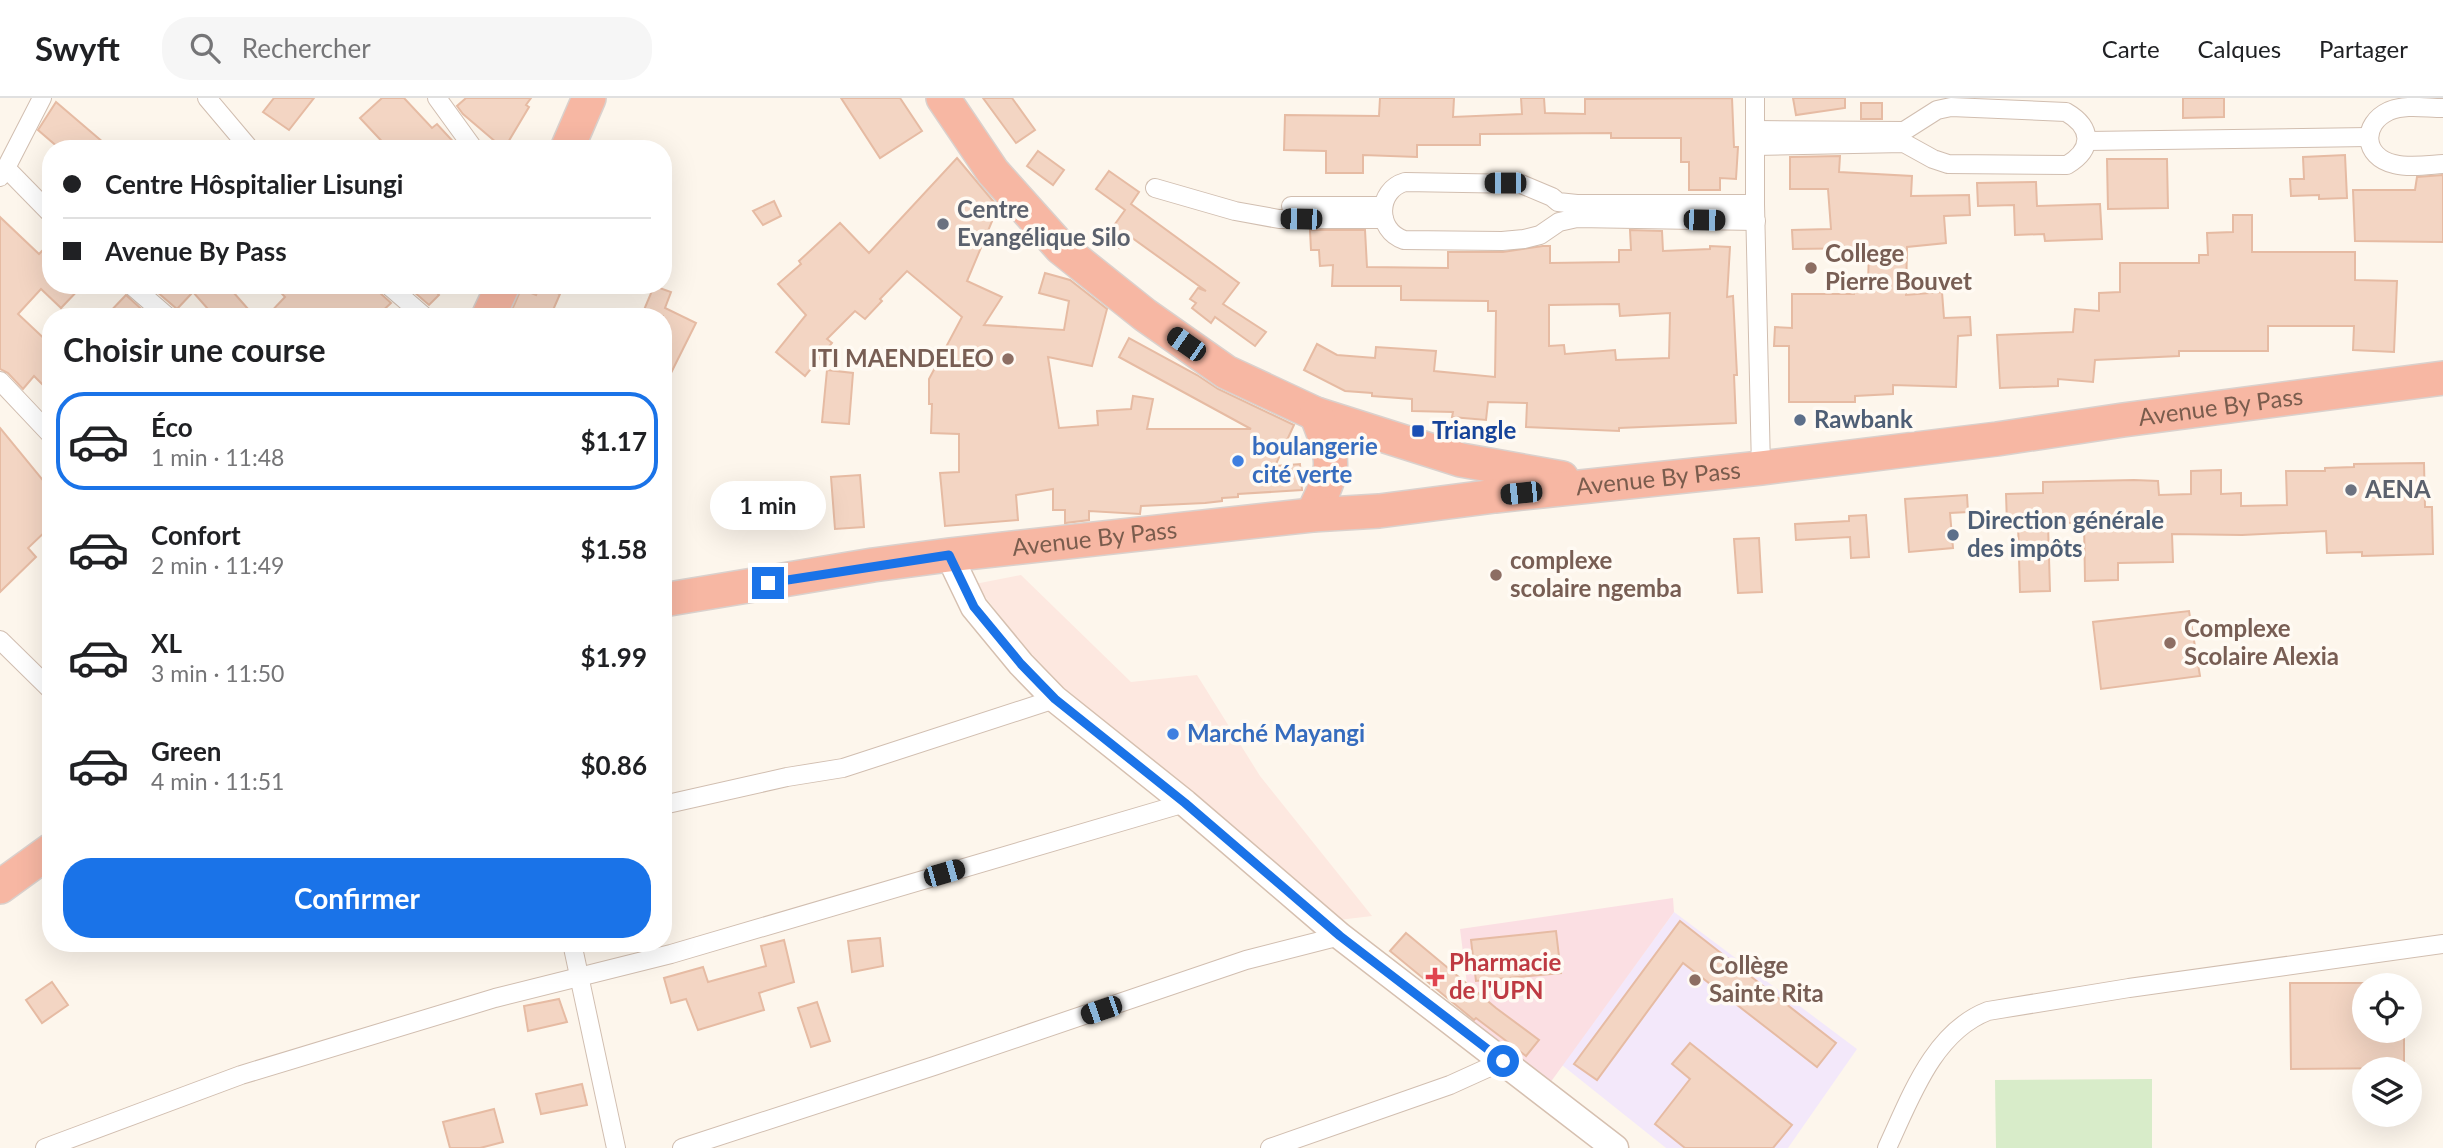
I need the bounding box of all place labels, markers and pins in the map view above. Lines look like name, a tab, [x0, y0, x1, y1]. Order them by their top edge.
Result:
place label: Centre Evangélique Silo	[957, 194, 1131, 251]
marker: Centre Evangélique Silo	[935, 216, 951, 232]
place label: College Pierre Bouvet	[1825, 238, 1972, 295]
marker: College Pierre Bouvet	[1803, 260, 1819, 276]
place label: ITI MAENDELEO	[811, 343, 994, 372]
marker: ITI MAENDELEO	[1000, 351, 1016, 367]
place label: Rawbank	[1814, 404, 1913, 433]
marker: Rawbank	[1792, 412, 1808, 428]
place label: Triangle	[1432, 415, 1516, 444]
marker: Triangle	[1410, 423, 1426, 439]
place label: boulangerie cité verte	[1252, 431, 1378, 488]
marker: boulangerie cité verte	[1230, 453, 1246, 469]
place label: AENA	[2364, 474, 2431, 503]
marker: AENA	[2343, 482, 2359, 498]
place label: Direction générale des impôts	[1967, 505, 2164, 562]
marker: Direction générale des impôts	[1945, 527, 1961, 543]
place label: complexe scolaire ngemba	[1510, 545, 1682, 602]
marker: complexe scolaire ngemba	[1488, 567, 1504, 583]
place label: Complexe Scolaire Alexia	[2184, 613, 2339, 670]
marker: Complexe Scolaire Alexia	[2162, 635, 2178, 651]
place label: Marché Mayangi	[1187, 718, 1365, 747]
marker: Marché Mayangi	[1165, 726, 1181, 742]
place label: Pharmacie de l'UPN	[1449, 947, 1561, 1004]
place label: Collège Sainte Rita	[1709, 950, 1824, 1007]
marker: Pharmacie de l'UPN	[1427, 969, 1443, 985]
marker: Collège Sainte Rita	[1687, 972, 1703, 988]

